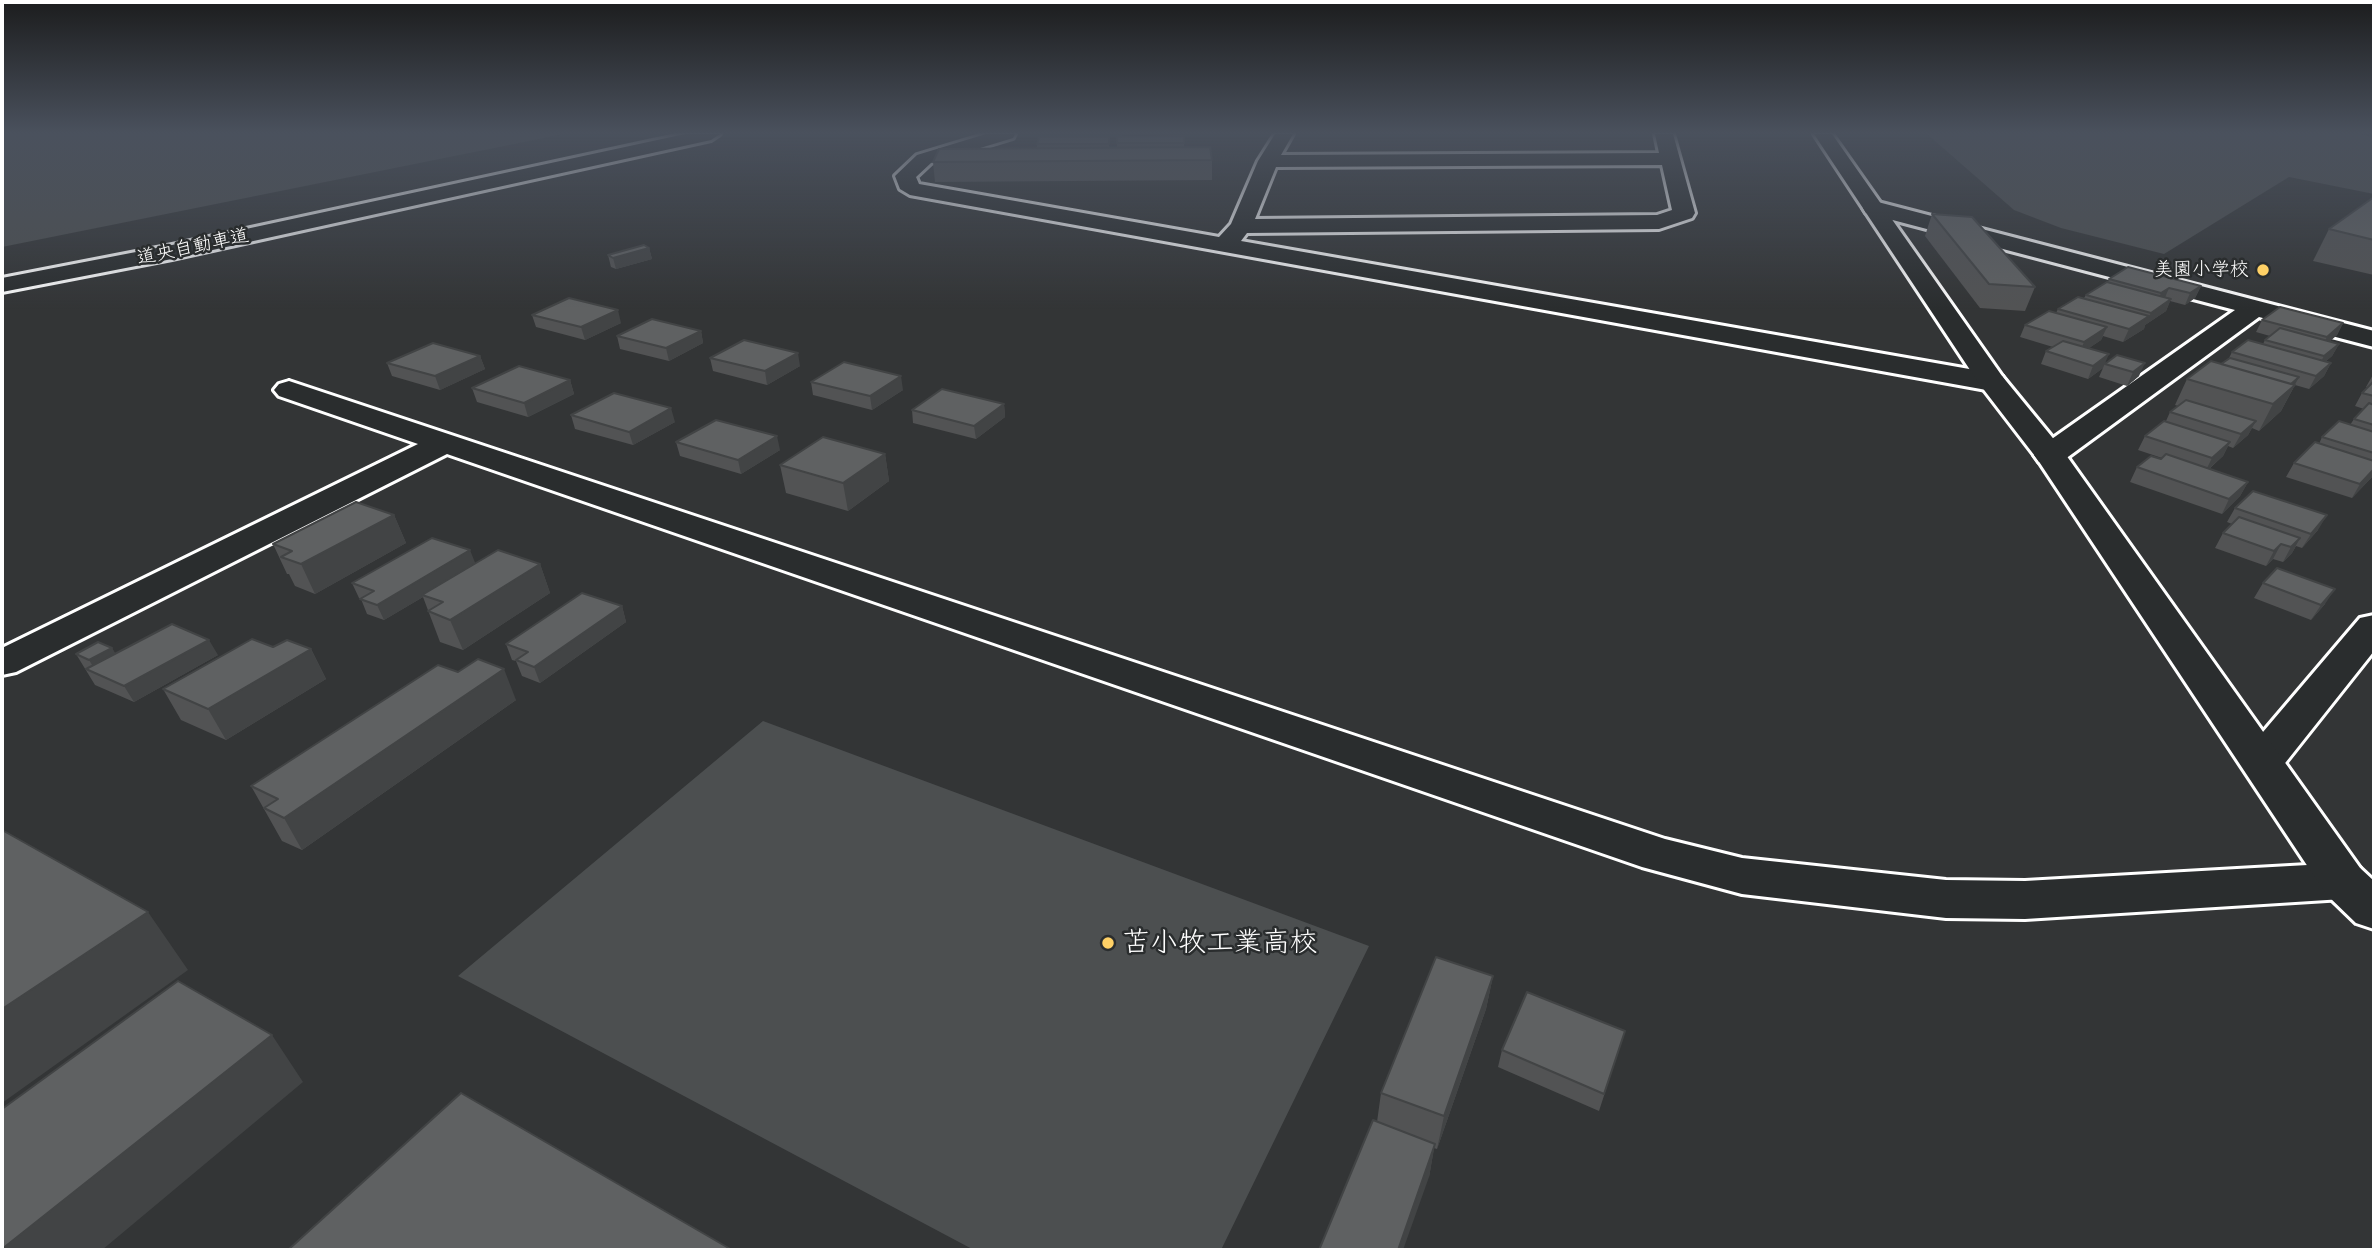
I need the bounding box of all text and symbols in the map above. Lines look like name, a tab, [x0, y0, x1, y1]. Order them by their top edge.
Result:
street label: 道央自動車道	[135, 224, 251, 270]
place label: 美園小学校	[2154, 259, 2249, 281]
marker: 美園小学校	[2255, 262, 2271, 278]
place label: 苫小牧工業高校	[1122, 926, 1318, 960]
marker: 苫小牧工業高校	[1100, 935, 1116, 951]

